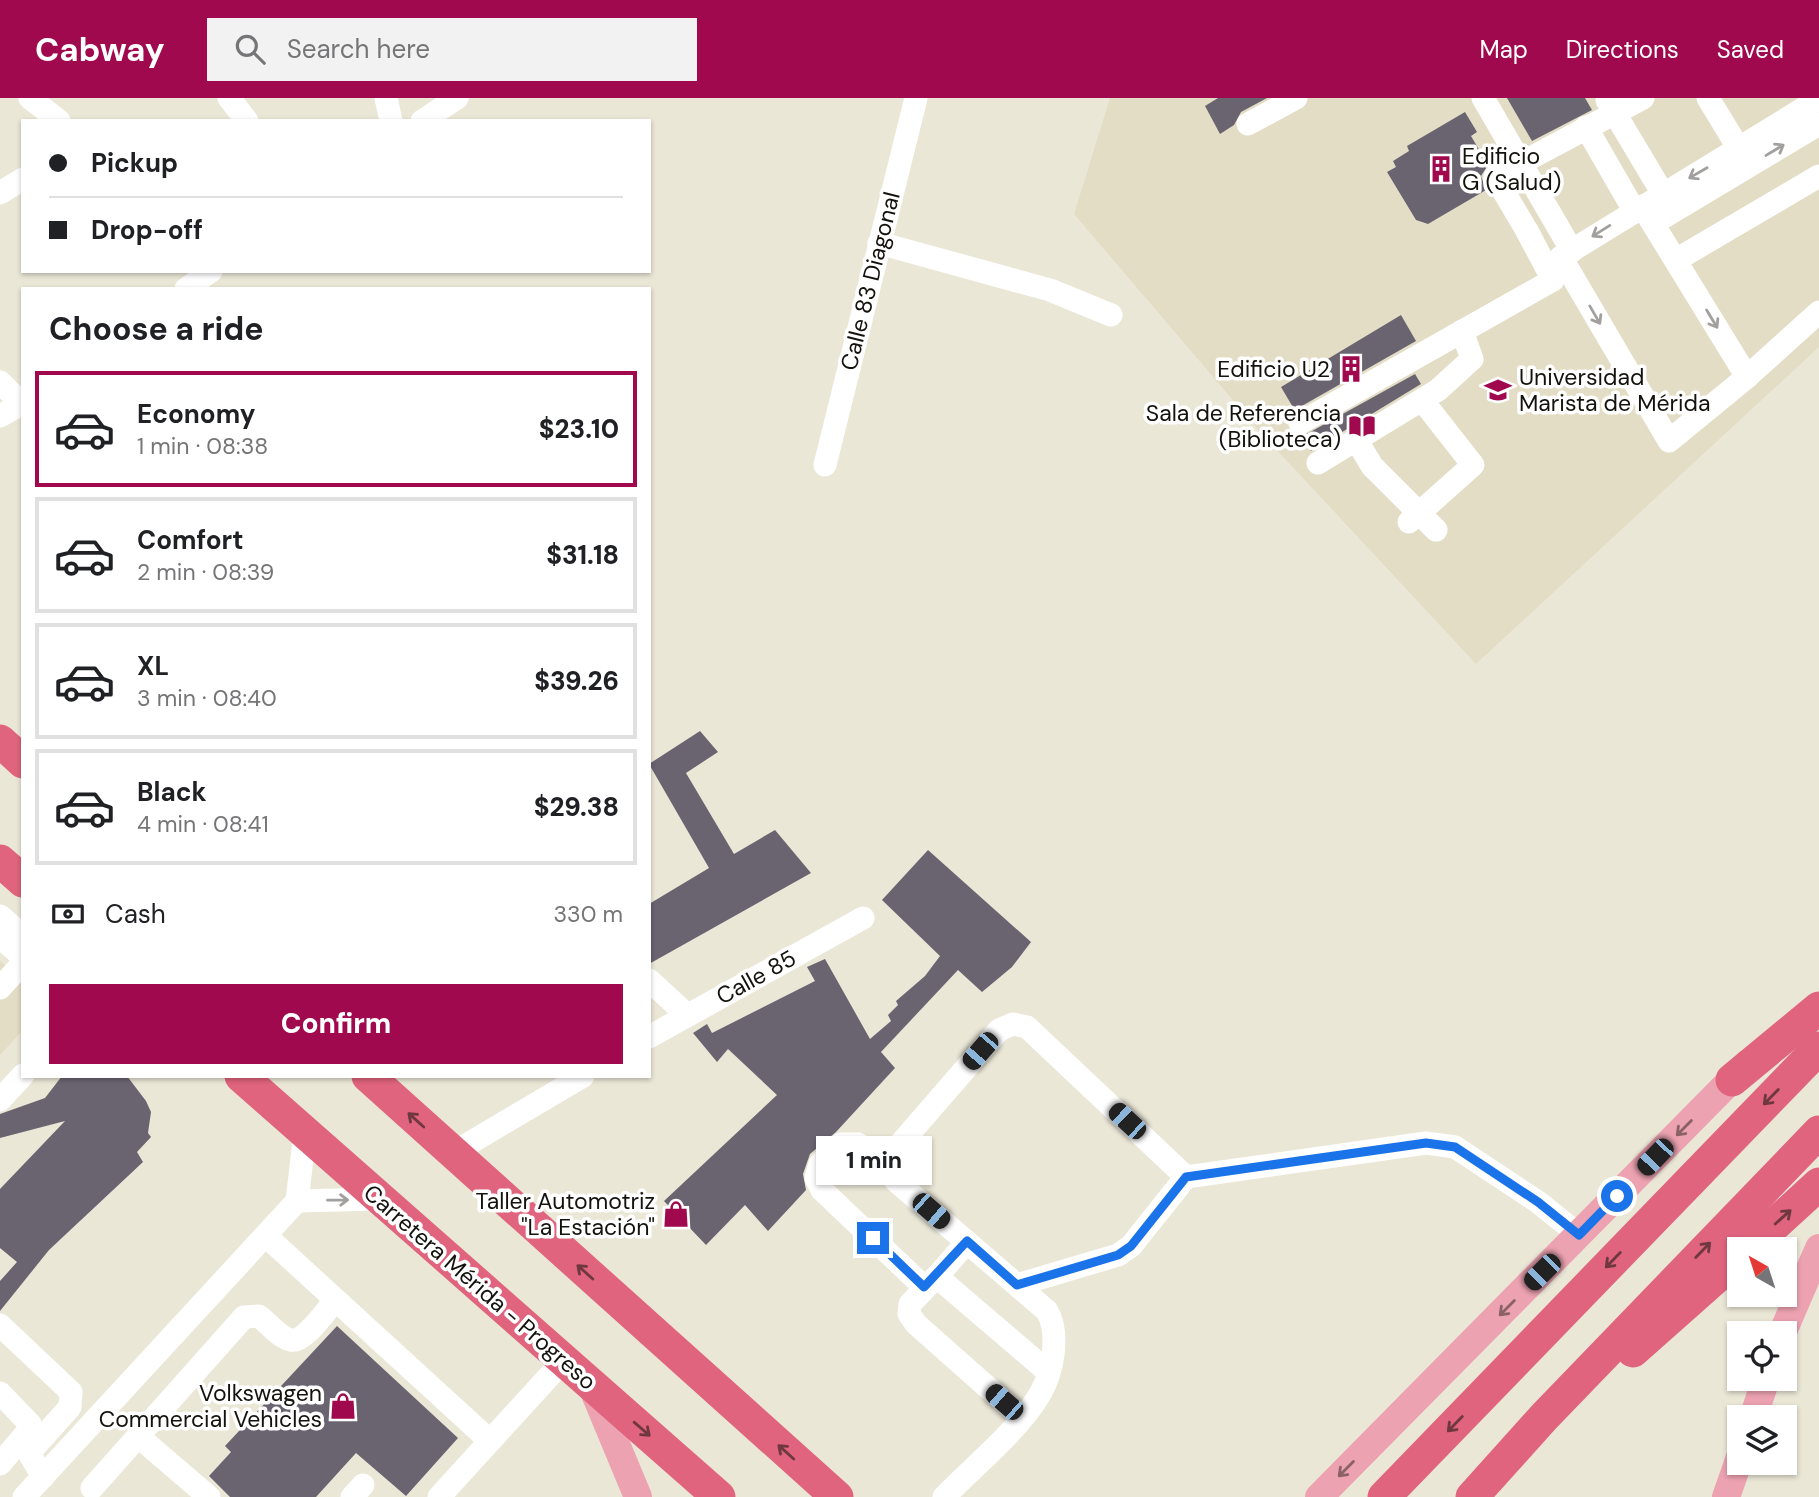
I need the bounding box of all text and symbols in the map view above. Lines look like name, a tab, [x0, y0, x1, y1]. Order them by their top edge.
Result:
search box	[207, 18, 697, 81]
text: Cabway	[35, 28, 165, 71]
icon: search	[231, 30, 269, 68]
text: Search here	[287, 32, 430, 66]
text: Map	[1480, 34, 1528, 65]
text: Directions	[1566, 34, 1679, 65]
text: Saved	[1717, 34, 1784, 65]
place label: Edificio G (Salud)	[1462, 141, 1561, 197]
one-way arrow	[1765, 143, 1785, 157]
text: Pickup	[91, 146, 178, 180]
building icon: Edificio G (Salud)	[1426, 154, 1456, 184]
one-way arrow	[1688, 167, 1709, 180]
street label: Calle 83 Diagonal	[833, 189, 907, 373]
text: Drop-off	[91, 213, 203, 247]
one-way arrow	[1592, 223, 1611, 238]
one-way arrow	[1588, 305, 1602, 325]
text: Choose a ride	[49, 308, 264, 350]
one-way arrow	[1705, 308, 1719, 328]
place label: Edificio U2	[1217, 354, 1330, 384]
building icon: Edificio U2	[1336, 354, 1366, 384]
place label: Universidad Marista de Mérida	[1519, 362, 1711, 418]
school or university icon: Universidad Marista de Mérida	[1483, 375, 1513, 405]
text: Economy	[137, 397, 255, 431]
icon: car	[53, 398, 116, 461]
place label: Sala de Referencia (Biblioteca)	[1146, 398, 1341, 454]
library icon: Sala de Referencia (Biblioteca)	[1347, 411, 1377, 441]
text: $23.10	[539, 412, 619, 446]
text: 1 min · 08:38	[137, 431, 268, 461]
text: Comfort	[137, 523, 243, 557]
icon: car	[53, 524, 116, 587]
text: $31.18	[546, 538, 619, 572]
text: 2 min · 08:39	[137, 557, 274, 587]
text: XL	[137, 649, 169, 683]
icon: car	[53, 650, 116, 713]
text: $39.26	[534, 664, 619, 698]
text: 3 min · 08:40	[137, 683, 277, 713]
text: Black	[137, 775, 207, 809]
icon: car	[53, 776, 116, 839]
text: $29.38	[534, 790, 619, 824]
text: 4 min · 08:41	[137, 809, 269, 839]
icon: cash	[49, 895, 87, 933]
text: Cash	[105, 897, 166, 931]
text: 330 m	[553, 899, 623, 929]
street label: Calle 85	[711, 943, 801, 1011]
button: Confirm	[49, 984, 623, 1064]
car	[959, 1028, 1002, 1074]
one-way arrow	[1763, 1088, 1780, 1105]
car	[1105, 1099, 1150, 1143]
one-way arrow	[407, 1112, 425, 1128]
one-way arrow	[1675, 1120, 1692, 1137]
car	[1633, 1135, 1678, 1179]
callout: 1 min	[815, 1136, 931, 1186]
text: 1 min	[846, 1145, 902, 1175]
street label: Carretera Mérida - Progreso	[357, 1178, 603, 1396]
route start	[1601, 1180, 1633, 1212]
place label: Taller Automotriz "La Estación"	[476, 1186, 655, 1242]
car	[909, 1189, 954, 1233]
one-way arrow	[326, 1193, 349, 1207]
shop icon: Taller Automotriz "La Estación"	[661, 1199, 691, 1229]
one-way arrow	[1774, 1208, 1791, 1225]
route end	[857, 1222, 889, 1254]
north arrow	[1727, 1237, 1797, 1307]
map controls	[1727, 1237, 1797, 1475]
one-way arrow	[1694, 1242, 1711, 1259]
car	[1520, 1250, 1565, 1294]
one-way arrow	[1605, 1251, 1622, 1268]
one-way arrow	[576, 1264, 594, 1280]
one-way arrow	[1498, 1299, 1515, 1316]
button: locate	[1727, 1321, 1797, 1391]
place label: Volkswagen Commercial Vehicles	[99, 1378, 322, 1434]
car	[982, 1380, 1027, 1424]
shop icon: Volkswagen Commercial Vehicles	[328, 1391, 358, 1421]
button: layers	[1727, 1405, 1797, 1475]
one-way arrow	[1446, 1415, 1463, 1432]
one-way arrow	[633, 1421, 650, 1438]
one-way arrow	[778, 1443, 795, 1460]
one-way arrow	[1338, 1460, 1355, 1477]

